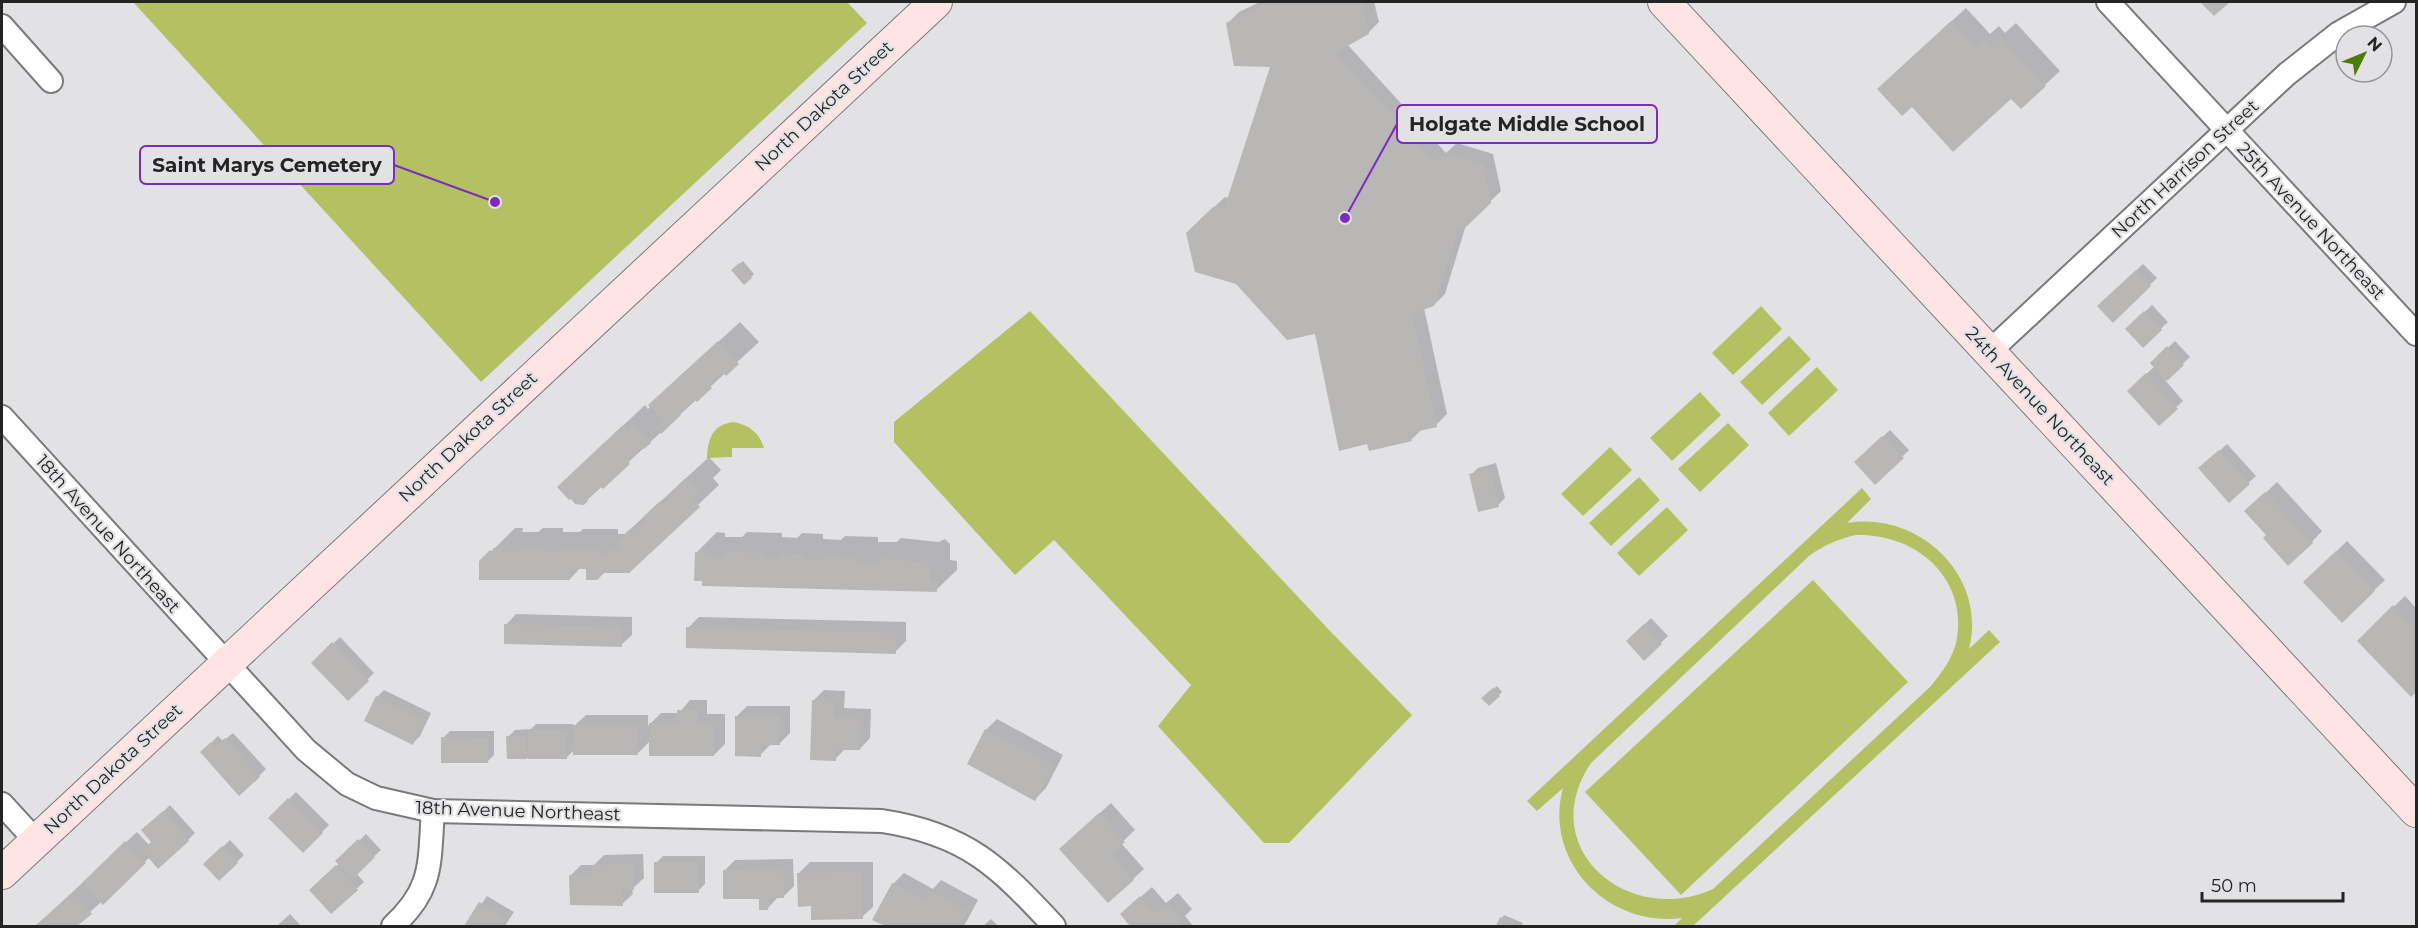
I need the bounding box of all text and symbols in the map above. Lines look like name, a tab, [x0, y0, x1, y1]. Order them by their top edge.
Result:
north arrow	[2334, 24, 2394, 84]
text: N	[2363, 33, 2386, 55]
street label: North Dakota Street	[750, 36, 898, 176]
street label: North Harrison Street	[2107, 95, 2263, 243]
callout: Holgate Middle School	[1397, 105, 1657, 143]
text: Holgate Middle School	[1409, 112, 1645, 136]
street label: 25th Avenue Northeast	[2232, 138, 2390, 304]
callout: Saint Marys Cemetery	[140, 146, 394, 184]
text: Saint Marys Cemetery	[152, 153, 383, 177]
street label: 24th Avenue Northeast	[1961, 322, 2119, 490]
street label: North Dakota Street	[394, 367, 542, 507]
street label: 18th Avenue Northeast	[31, 450, 185, 618]
street label: North Dakota Street	[39, 699, 187, 839]
street label: 18th Avenue Northeast	[415, 796, 621, 826]
scale bar	[2202, 865, 2343, 903]
text: 50 m	[2211, 875, 2257, 897]

